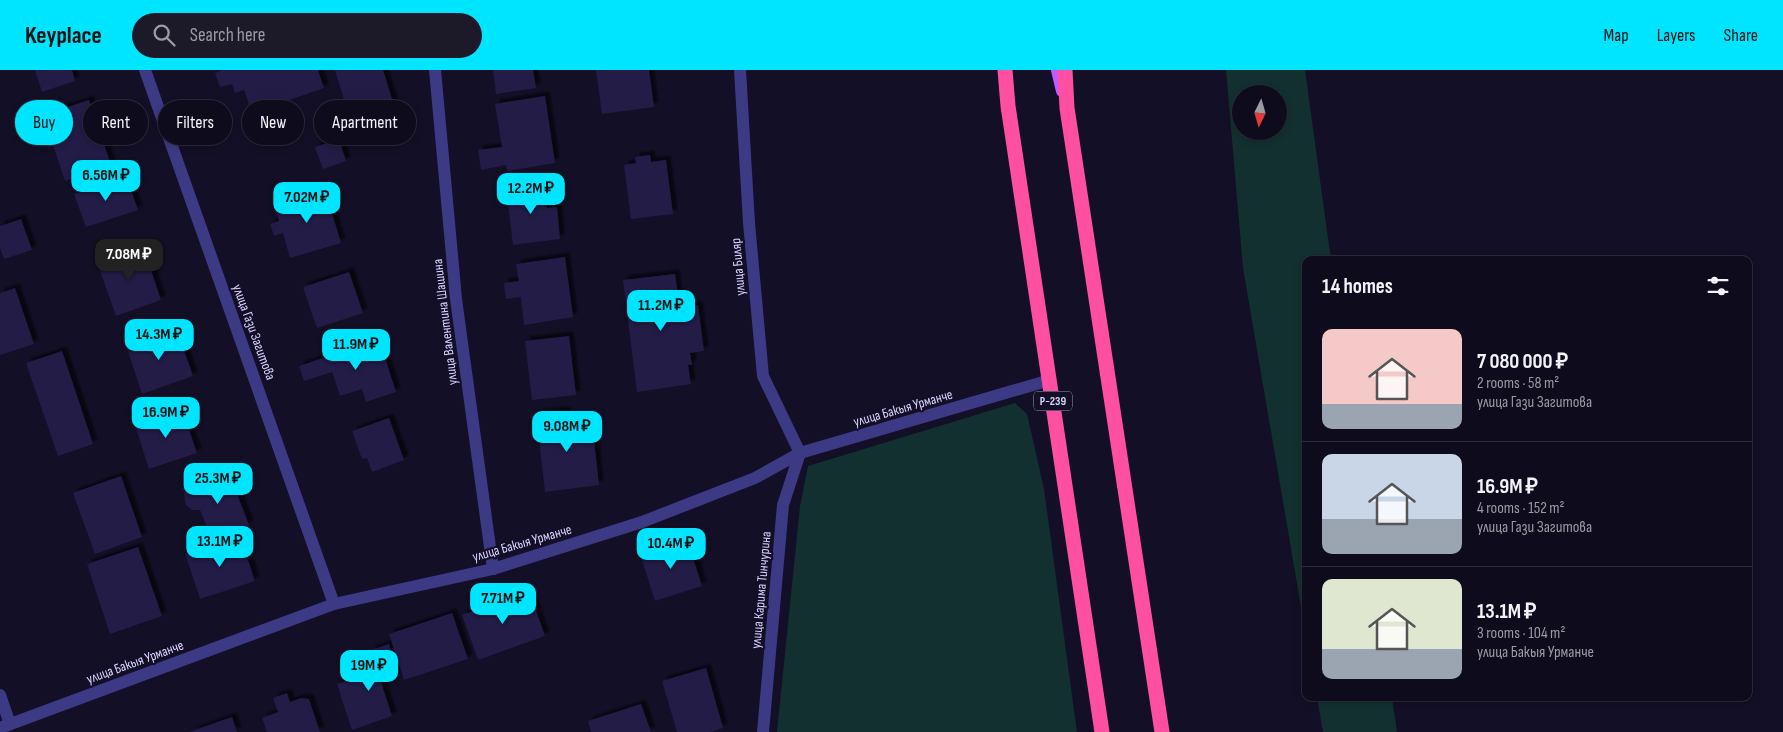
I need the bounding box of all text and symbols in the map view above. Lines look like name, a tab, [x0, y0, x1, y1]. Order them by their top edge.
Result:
search box	[132, 13, 482, 58]
text: Keyplace	[25, 21, 102, 50]
icon: search	[150, 21, 178, 49]
text: Search here	[190, 24, 265, 47]
text: Map	[1604, 25, 1629, 46]
text: Layers	[1657, 25, 1696, 46]
text: Share	[1724, 25, 1758, 46]
north arrow	[1232, 85, 1288, 140]
map controls	[1232, 85, 1287, 140]
chip: Buy	[15, 100, 73, 145]
chip: Rent	[83, 100, 148, 145]
chip: Filters	[158, 100, 232, 145]
chip: New	[242, 100, 304, 145]
chip: Apartment	[314, 100, 416, 145]
pin: 6.56M ₽	[60, 160, 152, 202]
text: 6.56M ₽	[82, 166, 130, 185]
pin: 12.2M ₽	[485, 172, 577, 215]
text: 12.2M ₽	[508, 179, 554, 198]
pin: 7.02M ₽	[261, 182, 353, 224]
text: 7.02M ₽	[284, 188, 330, 207]
street label: улица Биляр	[727, 237, 749, 297]
pin: 7.08M ₽	[83, 238, 175, 281]
text: 7.08M ₽	[106, 245, 152, 264]
street label: улица Валентина Шашина	[429, 258, 461, 386]
icon: filters	[1704, 272, 1732, 300]
text: 14 homes	[1322, 274, 1393, 299]
street label: улица Гази Загитова	[229, 282, 279, 382]
pin: 11.2M ₽	[615, 290, 707, 332]
text: 11.2M ₽	[638, 296, 684, 315]
pin: 14.3M ₽	[113, 318, 205, 361]
text: 14.3M ₽	[136, 325, 182, 344]
pin: 11.9M ₽	[310, 328, 402, 371]
text: 11.9M ₽	[333, 335, 379, 354]
icon: home	[1362, 349, 1422, 409]
text: 7 080 000 ₽	[1477, 349, 1568, 374]
text: 2 rooms · 58 m²	[1477, 374, 1559, 393]
street label: улица Бакыя Урманче	[851, 386, 955, 430]
road number: Р-239	[1034, 392, 1072, 411]
text: улица Гази Загитова	[1477, 393, 1592, 412]
pin: 16.9M ₽	[120, 396, 212, 439]
text: 16.9M ₽	[143, 403, 189, 422]
pin: 9.08M ₽	[521, 410, 613, 453]
text: 9.08M ₽	[543, 417, 591, 436]
pin: 25.3M ₽	[172, 462, 264, 505]
text: 25.3M ₽	[195, 469, 241, 488]
icon: home	[1362, 474, 1422, 534]
text: 16.9M ₽	[1477, 474, 1538, 499]
text: 4 rooms · 152 m²	[1477, 499, 1565, 518]
text: улица Гази Загитова	[1477, 518, 1592, 537]
street label: улица Бакыя Урманче	[470, 521, 574, 565]
pin: 13.1M ₽	[174, 526, 266, 568]
pin: 10.4M ₽	[625, 528, 717, 570]
street label: улица Карима Тинчурина	[747, 531, 775, 649]
text: 13.1M ₽	[197, 532, 243, 551]
text: 10.4M ₽	[648, 534, 694, 553]
pin: 7.71M ₽	[457, 582, 549, 625]
text: 7.71M ₽	[481, 589, 525, 608]
icon: home	[1362, 599, 1422, 659]
text: 13.1M ₽	[1477, 599, 1537, 624]
text: 3 rooms · 104 m²	[1477, 624, 1565, 643]
street label: улица Бакыя Урманче	[84, 636, 186, 688]
text: улица Бакыя Урманче	[1477, 643, 1594, 662]
pin: 19M ₽	[334, 650, 404, 692]
text: 19M ₽	[351, 656, 387, 675]

